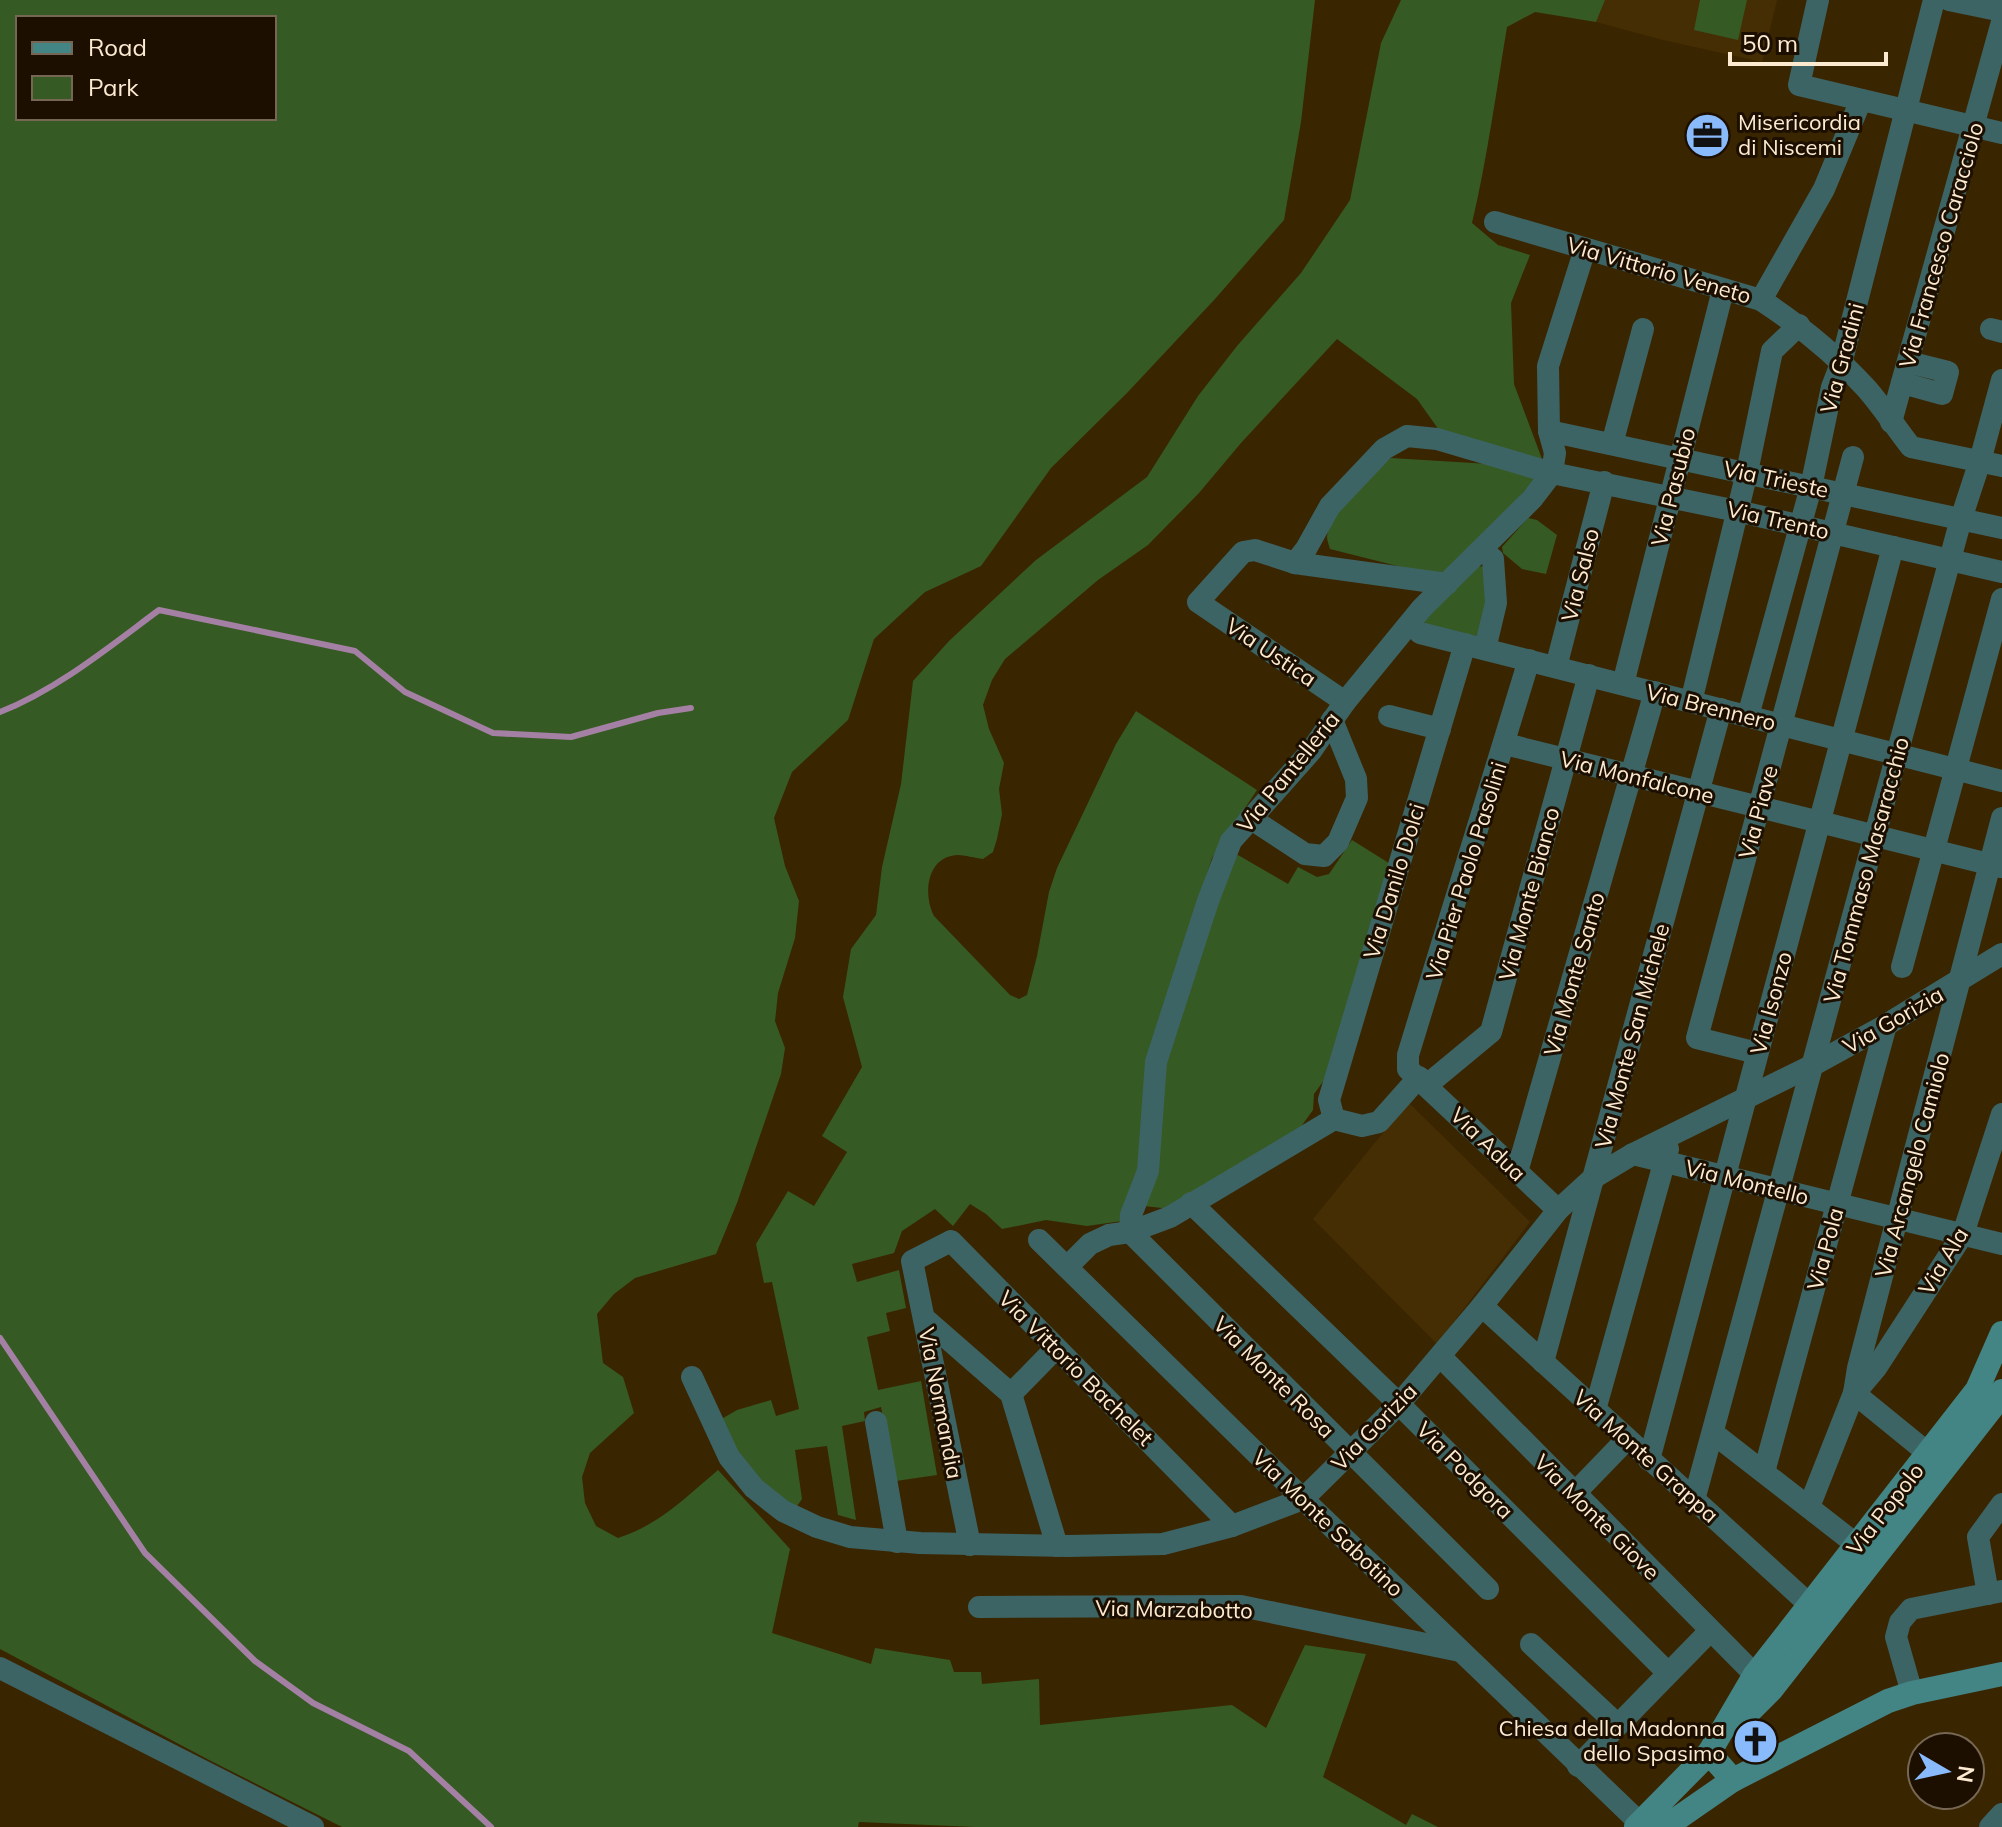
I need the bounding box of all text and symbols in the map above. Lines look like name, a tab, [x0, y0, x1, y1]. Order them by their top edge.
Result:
legend	[16, 16, 276, 120]
scale bar	[1730, 16, 1886, 66]
text: 50 m	[1742, 28, 1798, 58]
text: Road	[88, 32, 147, 62]
text: Park	[88, 72, 139, 102]
place label: Misericordia di Niscemi	[1738, 108, 1861, 161]
office icon: Misericordia di Niscemi	[1683, 111, 1731, 159]
street label: Via Francesco Caracciolo	[1892, 119, 1990, 371]
street label: Via Vittorio Veneto	[1564, 230, 1754, 310]
street label: Via Gradini	[1814, 300, 1870, 416]
street label: Via Pasubio	[1645, 425, 1701, 549]
street label: Via Trieste	[1721, 454, 1831, 504]
street label: Via Trento	[1724, 495, 1832, 545]
street label: Via Salso	[1555, 525, 1605, 625]
street label: Via Ustica	[1220, 611, 1322, 693]
street label: Via Brennero	[1643, 677, 1779, 737]
street label: Via Pantelleria	[1231, 706, 1345, 838]
street label: Via Tommaso Masaracchio	[1817, 734, 1915, 1006]
street label: Via Monfalcone	[1557, 744, 1717, 810]
street label: Via Pier Paolo Pasolini	[1419, 758, 1513, 984]
street label: Via Piave	[1732, 762, 1784, 862]
street label: Via Danilo Dolci	[1357, 800, 1431, 962]
street label: Via Monte Bianco	[1492, 804, 1566, 984]
street label: Via Monte Santo	[1537, 889, 1611, 1059]
street label: Via Monte San Michele	[1588, 920, 1676, 1152]
street label: Via Isonzo	[1744, 948, 1798, 1058]
street label: Via Gorizia	[1838, 980, 1948, 1060]
street label: Via Arcangelo Camiolo	[1868, 1049, 1956, 1281]
street label: Via Adua	[1444, 1101, 1532, 1187]
street label: Via Montello	[1682, 1153, 1812, 1211]
street label: Via Pola	[1801, 1205, 1849, 1293]
street label: Via Ala	[1912, 1222, 1974, 1300]
street label: Via Vittorio Bachelet	[993, 1285, 1160, 1452]
street label: Via Monte Rosa	[1207, 1310, 1341, 1444]
street label: Via Normandia	[913, 1325, 969, 1481]
street label: Via Gorizia	[1325, 1377, 1423, 1477]
street label: Via Monte Grappa	[1568, 1383, 1724, 1529]
street label: Via Podgora	[1411, 1416, 1519, 1524]
street label: Via Monte Sabotino	[1246, 1443, 1410, 1603]
street label: Via Monte Giove	[1528, 1448, 1666, 1586]
street label: Via Popolo	[1840, 1457, 1930, 1561]
street label: Via Marzabotto	[1095, 1594, 1253, 1624]
place label: Chiesa della Madonna dello Spasimo	[1499, 1714, 1725, 1767]
church icon: Chiesa della Madonna dello Spasimo	[1732, 1717, 1780, 1765]
north arrow	[1906, 1731, 1986, 1811]
text: N	[1951, 1764, 1981, 1785]

